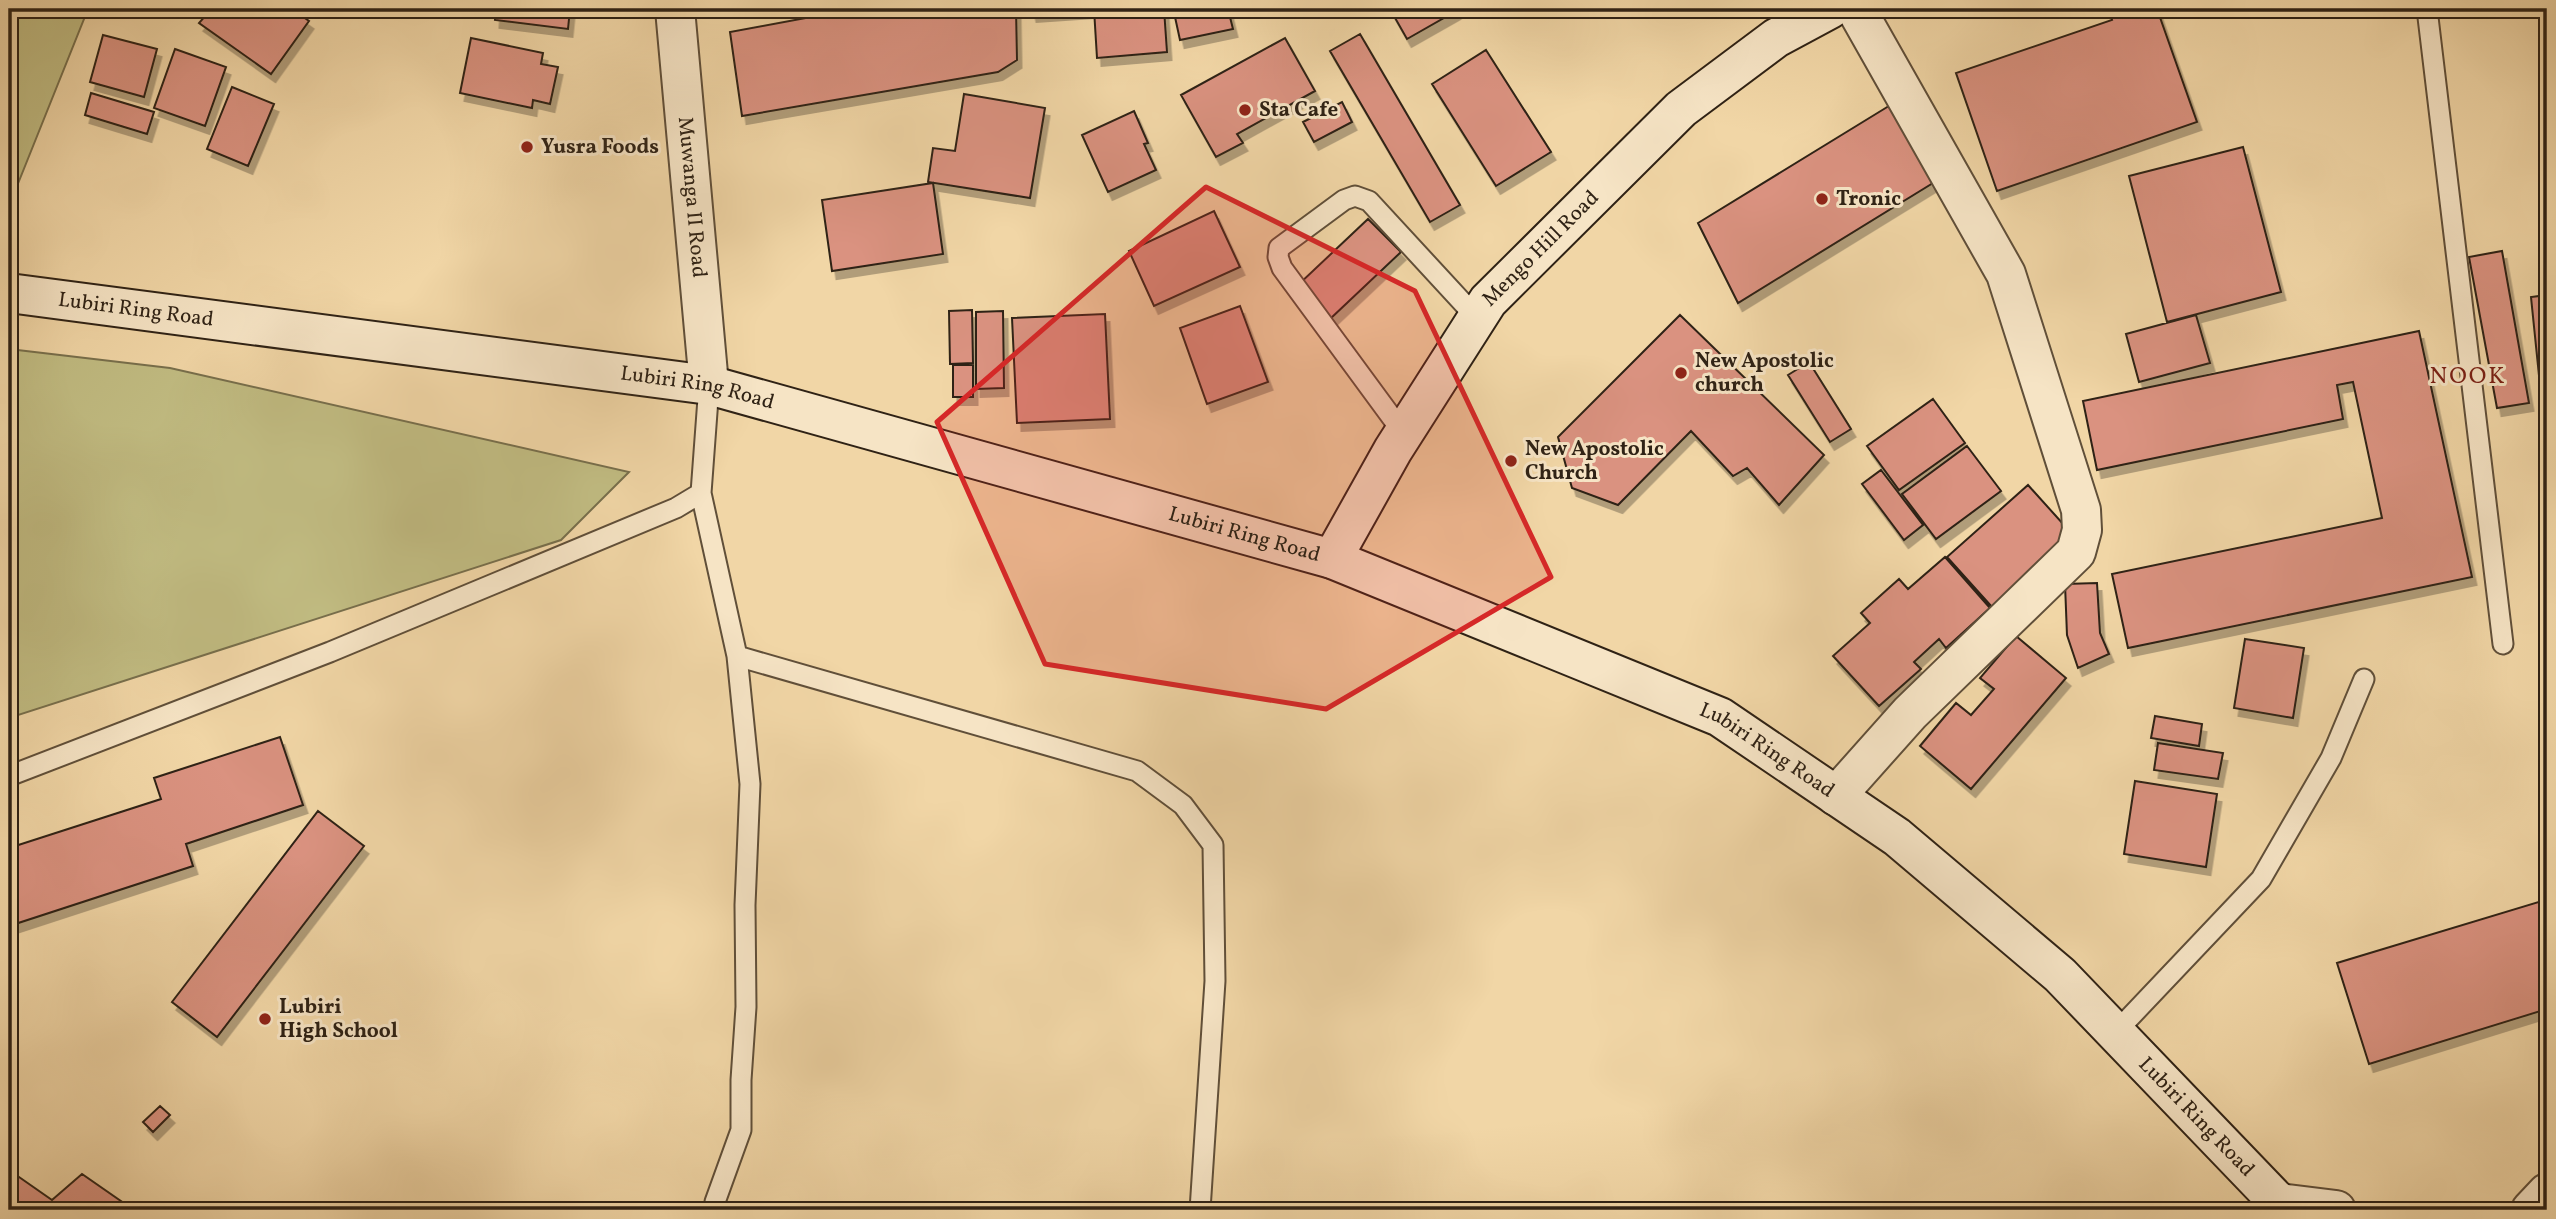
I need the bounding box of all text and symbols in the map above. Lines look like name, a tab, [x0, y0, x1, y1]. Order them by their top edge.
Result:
place label: Sta Cafe	[1259, 96, 1338, 125]
marker: Sta Cafe	[1237, 102, 1253, 118]
street label: Muwanga II Road	[670, 115, 714, 279]
place label: Yusra Foods	[541, 133, 659, 162]
marker: Yusra Foods	[519, 139, 535, 155]
street label: Mengo Hill Road	[1476, 184, 1606, 313]
place label: Tronic	[1836, 185, 1901, 214]
marker: Tronic	[1814, 191, 1830, 207]
street label: Lubiri Ring Road	[56, 285, 215, 334]
place label: New Apostolic church	[1695, 347, 1834, 400]
street label: Lubiri Ring Road	[619, 359, 778, 417]
district label: NOOK	[2429, 360, 2507, 394]
marker: New Apostolic church	[1673, 365, 1689, 381]
place label: New Apostolic Church	[1525, 435, 1664, 488]
marker: New Apostolic Church	[1503, 453, 1519, 469]
street label: Lubiri Ring Road	[1165, 500, 1324, 570]
street label: Lubiri Ring Road	[1695, 696, 1840, 805]
place label: Lubiri High School	[279, 993, 398, 1046]
marker: Lubiri High School	[257, 1011, 273, 1027]
street label: Lubiri Ring Road	[2132, 1050, 2261, 1183]

